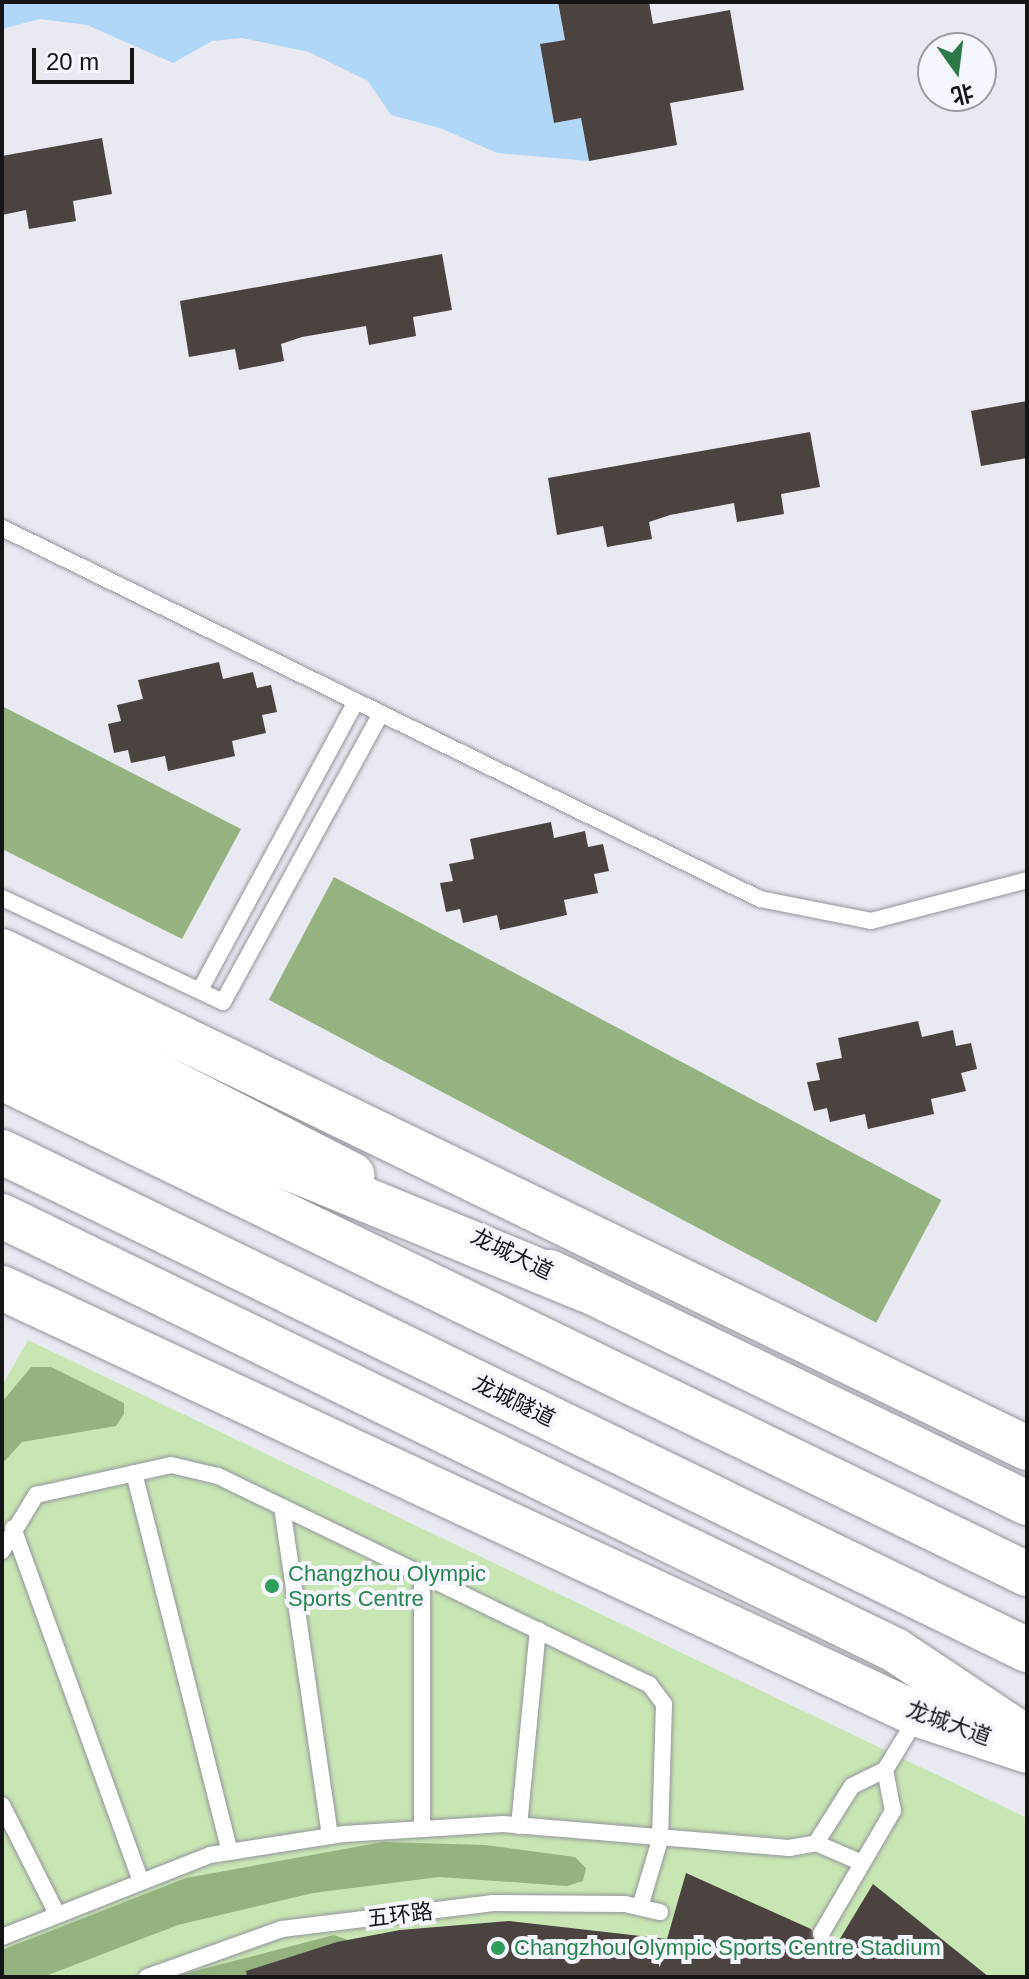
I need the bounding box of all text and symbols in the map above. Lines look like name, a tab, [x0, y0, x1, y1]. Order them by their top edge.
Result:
scale bar	[36, 32, 138, 82]
north arrow	[917, 32, 997, 112]
text: 20 m	[46, 48, 99, 75]
text: 北	[949, 79, 976, 109]
street label: 龙城大道	[467, 1223, 557, 1285]
street label: 龙城隧道	[469, 1370, 559, 1432]
place label: Changzhou Olympic Sports Centre	[288, 1560, 486, 1612]
marker: Changzhou Olympic Sports Centre	[263, 1577, 281, 1595]
street label: 龙城大道	[903, 1696, 995, 1750]
street label: 五环路	[366, 1898, 434, 1932]
place label: Changzhou Olympic Sports Centre Stadium	[514, 1935, 941, 1961]
marker: Changzhou Olympic Sports Centre Stadium	[489, 1939, 507, 1957]

